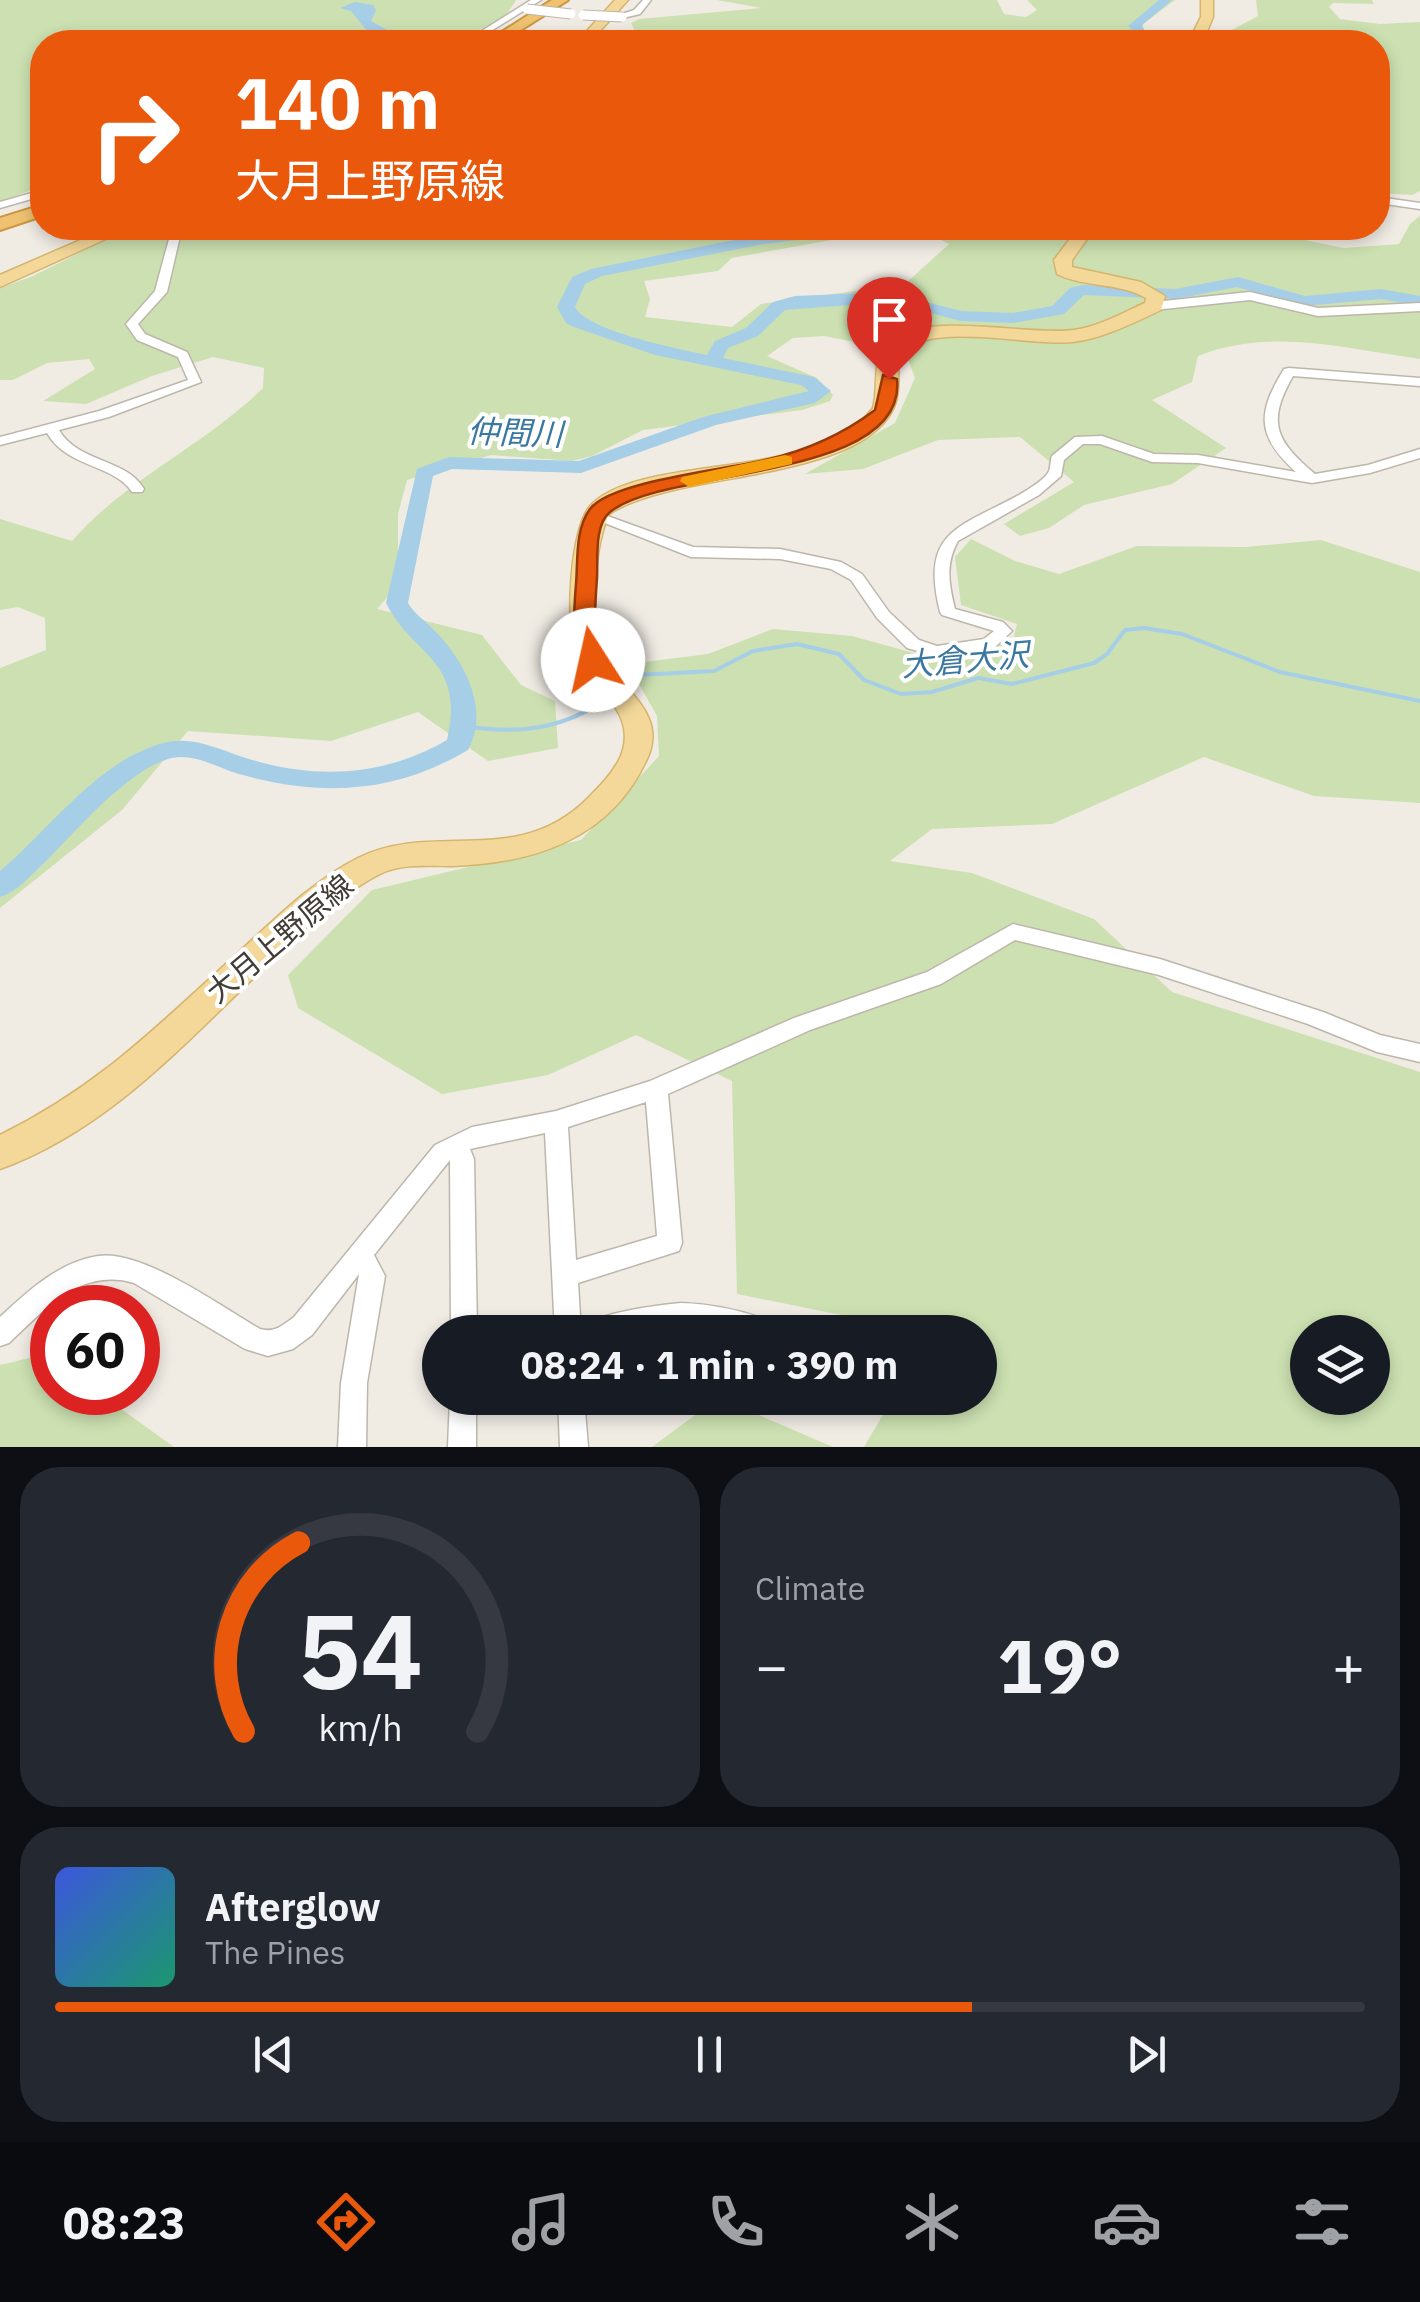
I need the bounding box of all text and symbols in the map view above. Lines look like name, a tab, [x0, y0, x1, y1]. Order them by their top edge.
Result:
text: 140 m	[235, 57, 440, 148]
icon: right	[70, 70, 200, 200]
text: 大月上野原線	[235, 151, 505, 209]
pin	[847, 277, 932, 380]
icon: arrive	[862, 292, 917, 347]
water label: 仲間川	[466, 409, 567, 455]
position arrow	[541, 608, 645, 712]
water label: 大倉大沢	[899, 632, 1034, 686]
street label: 大月上野原線	[198, 865, 361, 1011]
speed limit sign: 60	[30, 1285, 160, 1415]
map controls	[1290, 1315, 1390, 1415]
button: layers	[1290, 1315, 1390, 1415]
text: 08:24 · 1 min · 390 m	[521, 1340, 898, 1389]
text: Climate	[755, 1567, 865, 1609]
text: 54	[298, 1582, 422, 1718]
text: 19°	[997, 1616, 1123, 1714]
text: −	[755, 1630, 788, 1701]
text: +	[1332, 1630, 1365, 1701]
text: km/h	[318, 1704, 402, 1751]
text: Afterglow	[205, 1882, 381, 1931]
text: The Pines	[205, 1931, 345, 1973]
icon: previous	[246, 2027, 301, 2082]
icon: pause	[682, 2027, 737, 2082]
icon: next	[1119, 2027, 1174, 2082]
icon: directions	[311, 2187, 381, 2257]
icon: music	[506, 2187, 576, 2257]
icon: phone	[701, 2187, 771, 2257]
icon: climate	[897, 2187, 967, 2257]
icon: car	[1092, 2187, 1162, 2257]
icon: filters	[1287, 2187, 1357, 2257]
text: 08:23	[63, 2193, 186, 2251]

